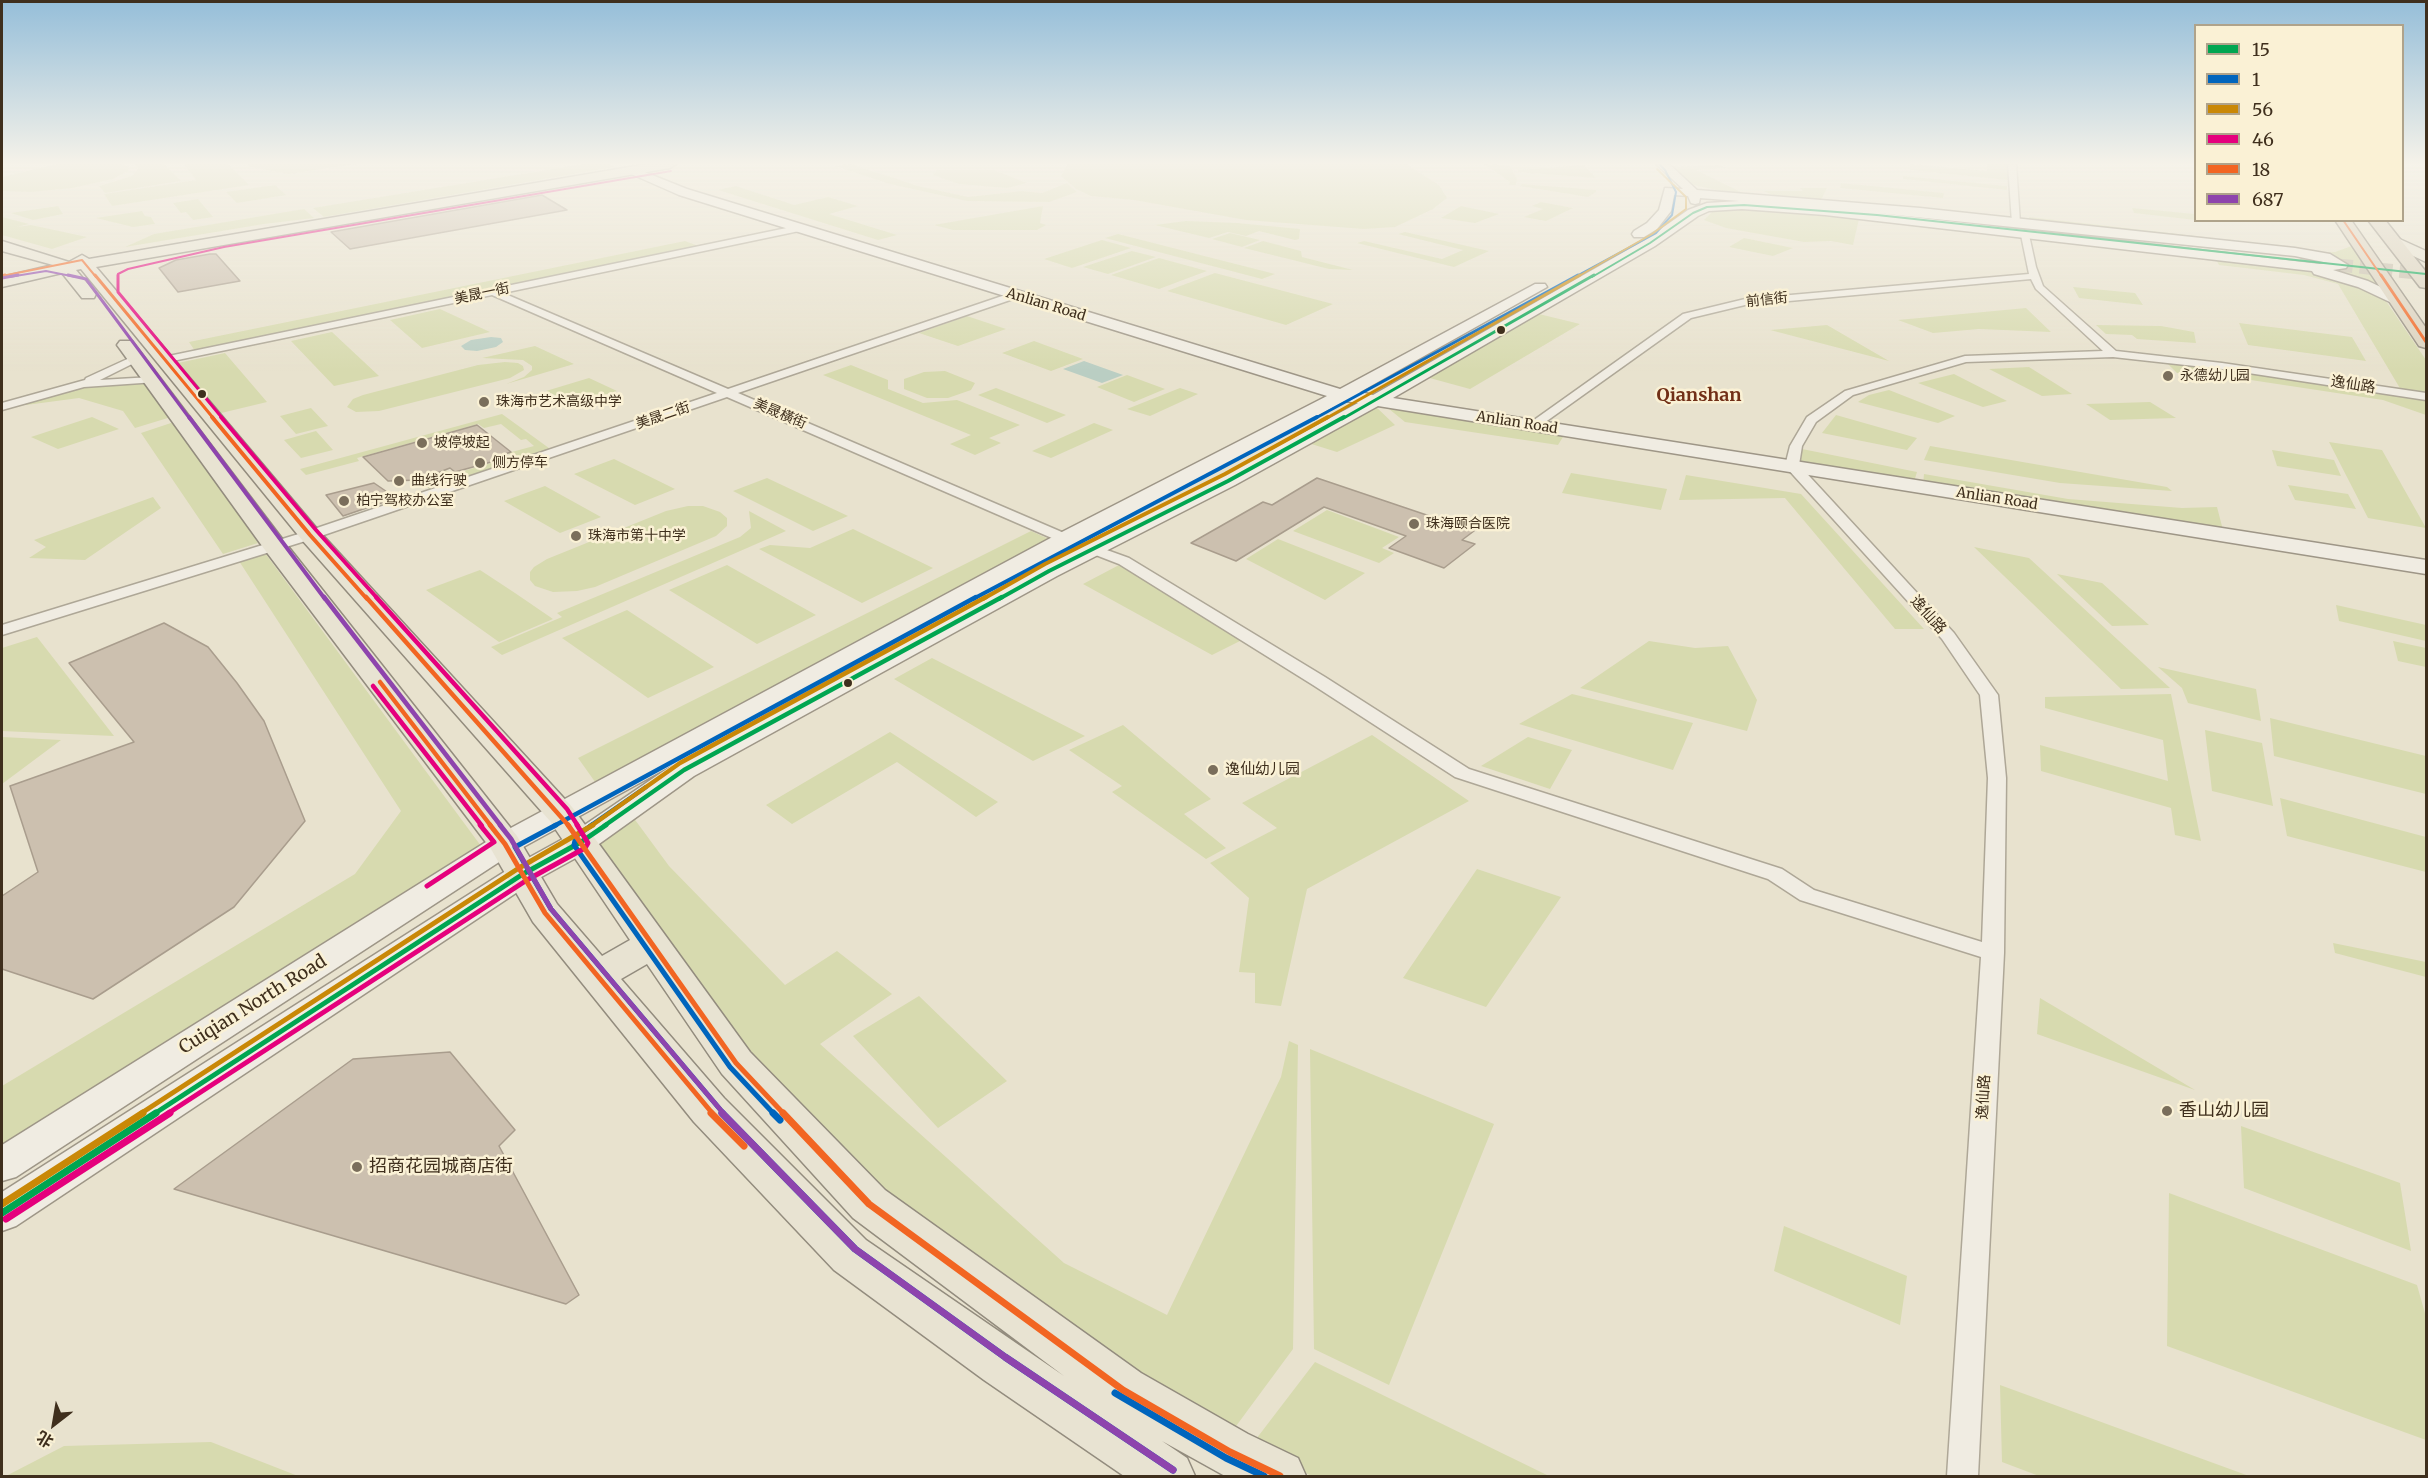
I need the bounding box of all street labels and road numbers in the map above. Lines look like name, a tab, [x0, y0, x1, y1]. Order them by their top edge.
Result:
street label: 美晟一街	[453, 280, 511, 308]
street label: Anlian Road	[1004, 285, 1088, 325]
street label: 前信街	[1745, 289, 1789, 311]
street label: 逸仙路	[2329, 373, 2377, 397]
street label: 美晟橫街	[751, 395, 809, 433]
street label: 美晟二街	[634, 399, 692, 433]
street label: Anlian Road	[1475, 408, 1559, 438]
street label: Anlian Road	[1955, 484, 2039, 514]
street label: 逸仙路	[1906, 592, 1950, 638]
street label: Cuiqian North Road	[175, 951, 331, 1059]
street label: 逸仙路	[1974, 1074, 1994, 1120]

